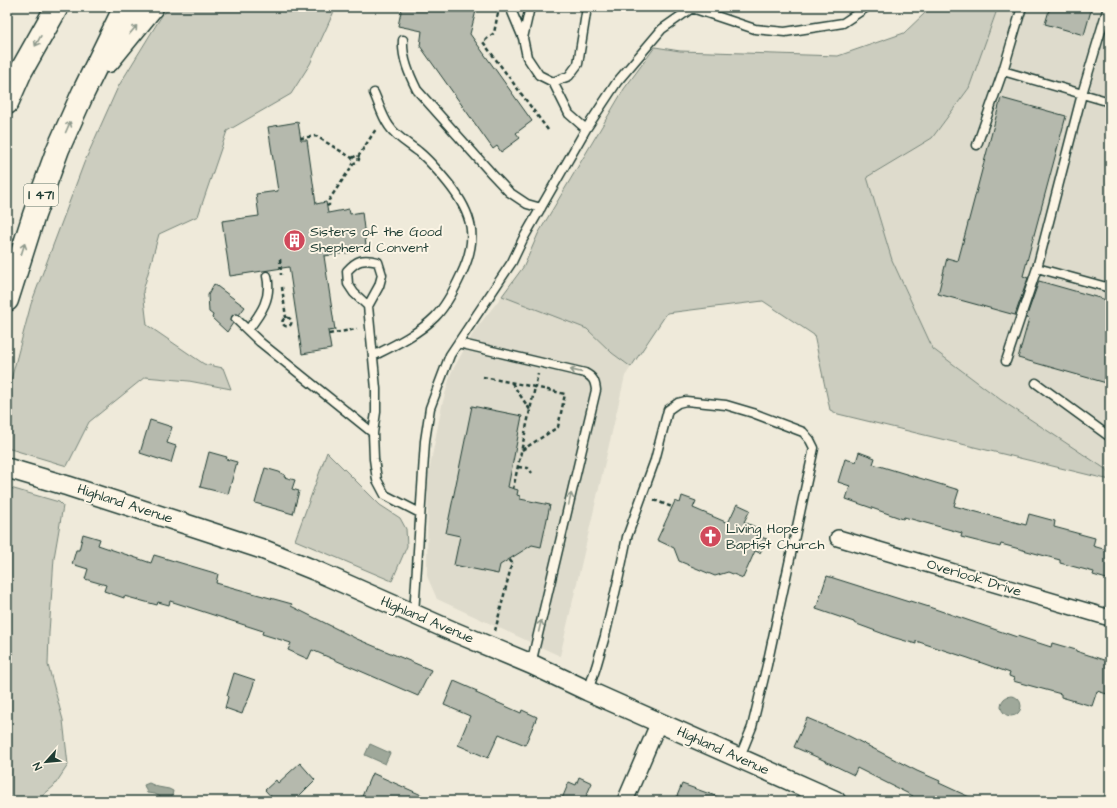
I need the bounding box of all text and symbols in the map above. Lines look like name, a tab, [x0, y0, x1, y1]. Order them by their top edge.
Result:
one-way arrow	[129, 25, 138, 35]
one-way arrow	[33, 35, 41, 47]
one-way arrow	[65, 122, 72, 134]
road number: I 471	[24, 184, 58, 206]
place label: Sisters of the Good Shepherd Convent	[310, 222, 442, 258]
building icon: Sisters of the Good Shepherd Convent	[282, 227, 308, 253]
one-way arrow	[20, 243, 27, 256]
one-way arrow	[570, 366, 583, 374]
street label: Highland Avenue	[75, 479, 176, 529]
one-way arrow	[566, 493, 574, 506]
place label: Living Hope Baptist Church	[726, 519, 824, 555]
church icon: Living Hope Baptist Church	[697, 524, 723, 550]
street label: Overlook Drive	[924, 554, 1024, 602]
street label: Highland Avenue	[377, 591, 477, 649]
one-way arrow	[536, 619, 544, 632]
street label: Highland Avenue	[674, 722, 773, 781]
north arrow	[26, 742, 66, 782]
text: N	[29, 760, 46, 773]

